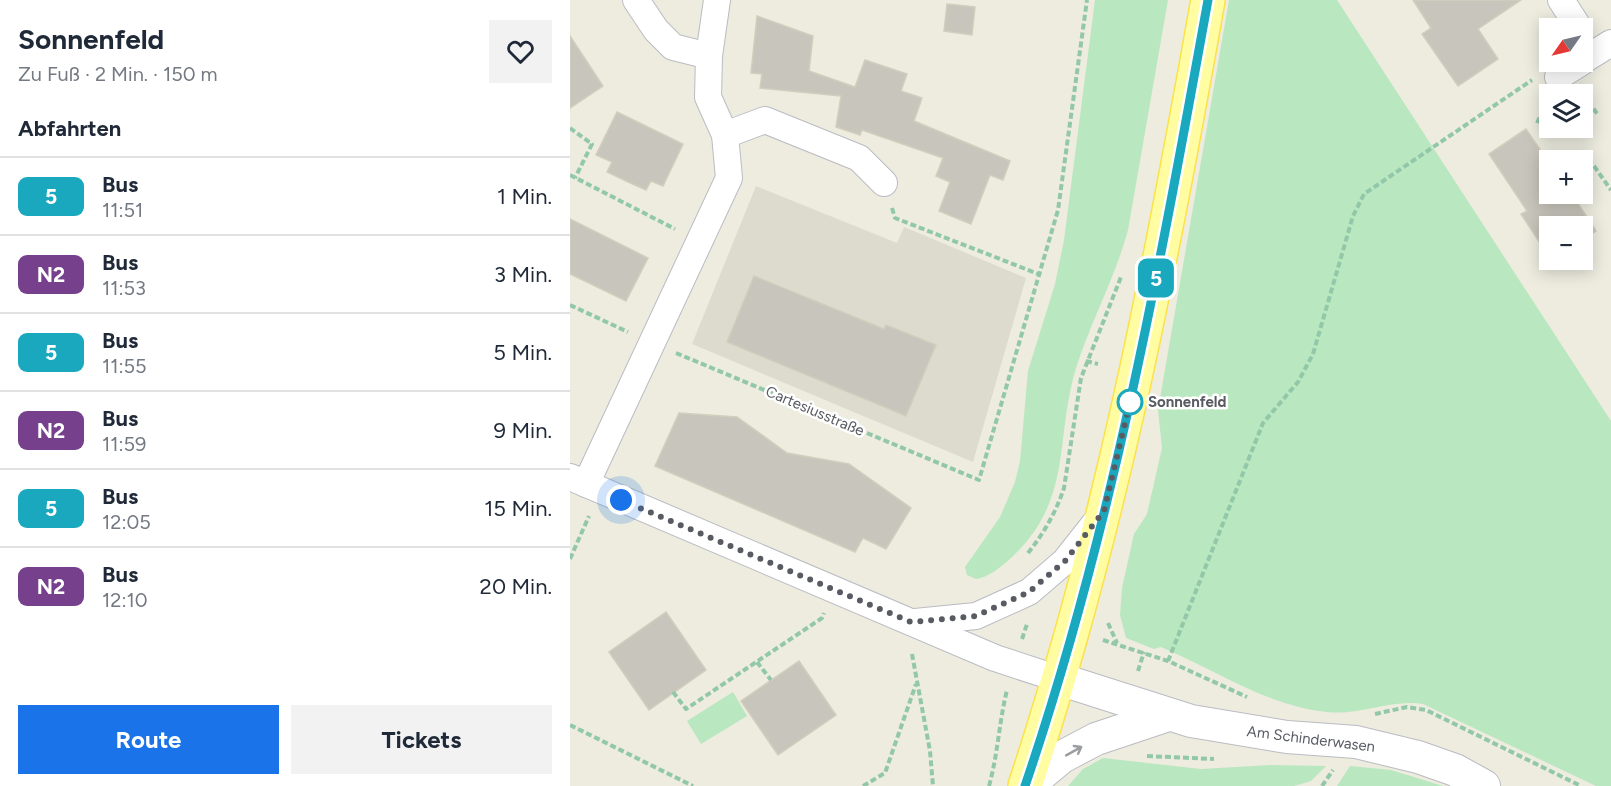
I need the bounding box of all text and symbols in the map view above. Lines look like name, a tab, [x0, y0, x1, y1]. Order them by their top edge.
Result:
north arrow	[1539, 18, 1593, 72]
map controls	[1539, 18, 1593, 270]
button: heart	[489, 20, 552, 83]
text: Sonnenfeld	[18, 22, 164, 56]
text: Zu Fuß · 2 Min. · 150 m	[18, 62, 217, 86]
button: layers	[1539, 84, 1593, 138]
text: Abfahrten	[18, 115, 121, 142]
button: +	[1539, 150, 1593, 204]
text: Bus	[102, 171, 138, 198]
text: 1 Min.	[497, 183, 552, 210]
text: 5	[45, 184, 57, 209]
text: 11:51	[102, 198, 143, 222]
button: −	[1539, 216, 1593, 270]
text: Bus	[102, 249, 138, 276]
line badge: 5	[1136, 258, 1176, 298]
text: 3 Min.	[494, 261, 552, 288]
text: N2	[37, 262, 65, 287]
text: 5	[1150, 266, 1162, 291]
text: 11:53	[102, 276, 146, 300]
text: Bus	[102, 327, 138, 354]
text: 5 Min.	[493, 339, 552, 366]
text: 5	[45, 340, 57, 365]
text: 11:55	[102, 354, 147, 378]
street label: Cartesiusstraße	[763, 382, 867, 440]
marker: Sonnenfeld	[1117, 389, 1143, 415]
place label: Sonnenfeld	[1148, 393, 1226, 411]
text: Bus	[102, 405, 138, 432]
text: 9 Min.	[494, 417, 552, 444]
text: N2	[37, 418, 65, 443]
text: 11:59	[102, 432, 146, 456]
text: Bus	[102, 483, 138, 510]
your location	[606, 485, 636, 515]
text: 15 Min.	[484, 495, 552, 522]
text: 5	[45, 496, 57, 521]
text: 12:05	[102, 510, 151, 534]
text: Bus	[102, 561, 138, 588]
text: 20 Min.	[480, 573, 552, 600]
text: N2	[37, 574, 65, 599]
text: 12:10	[102, 588, 148, 612]
button: Route	[18, 705, 279, 774]
button: Tickets	[291, 705, 552, 774]
street label: Am Schinderwasen	[1246, 722, 1376, 756]
one-way arrow	[1065, 745, 1082, 757]

